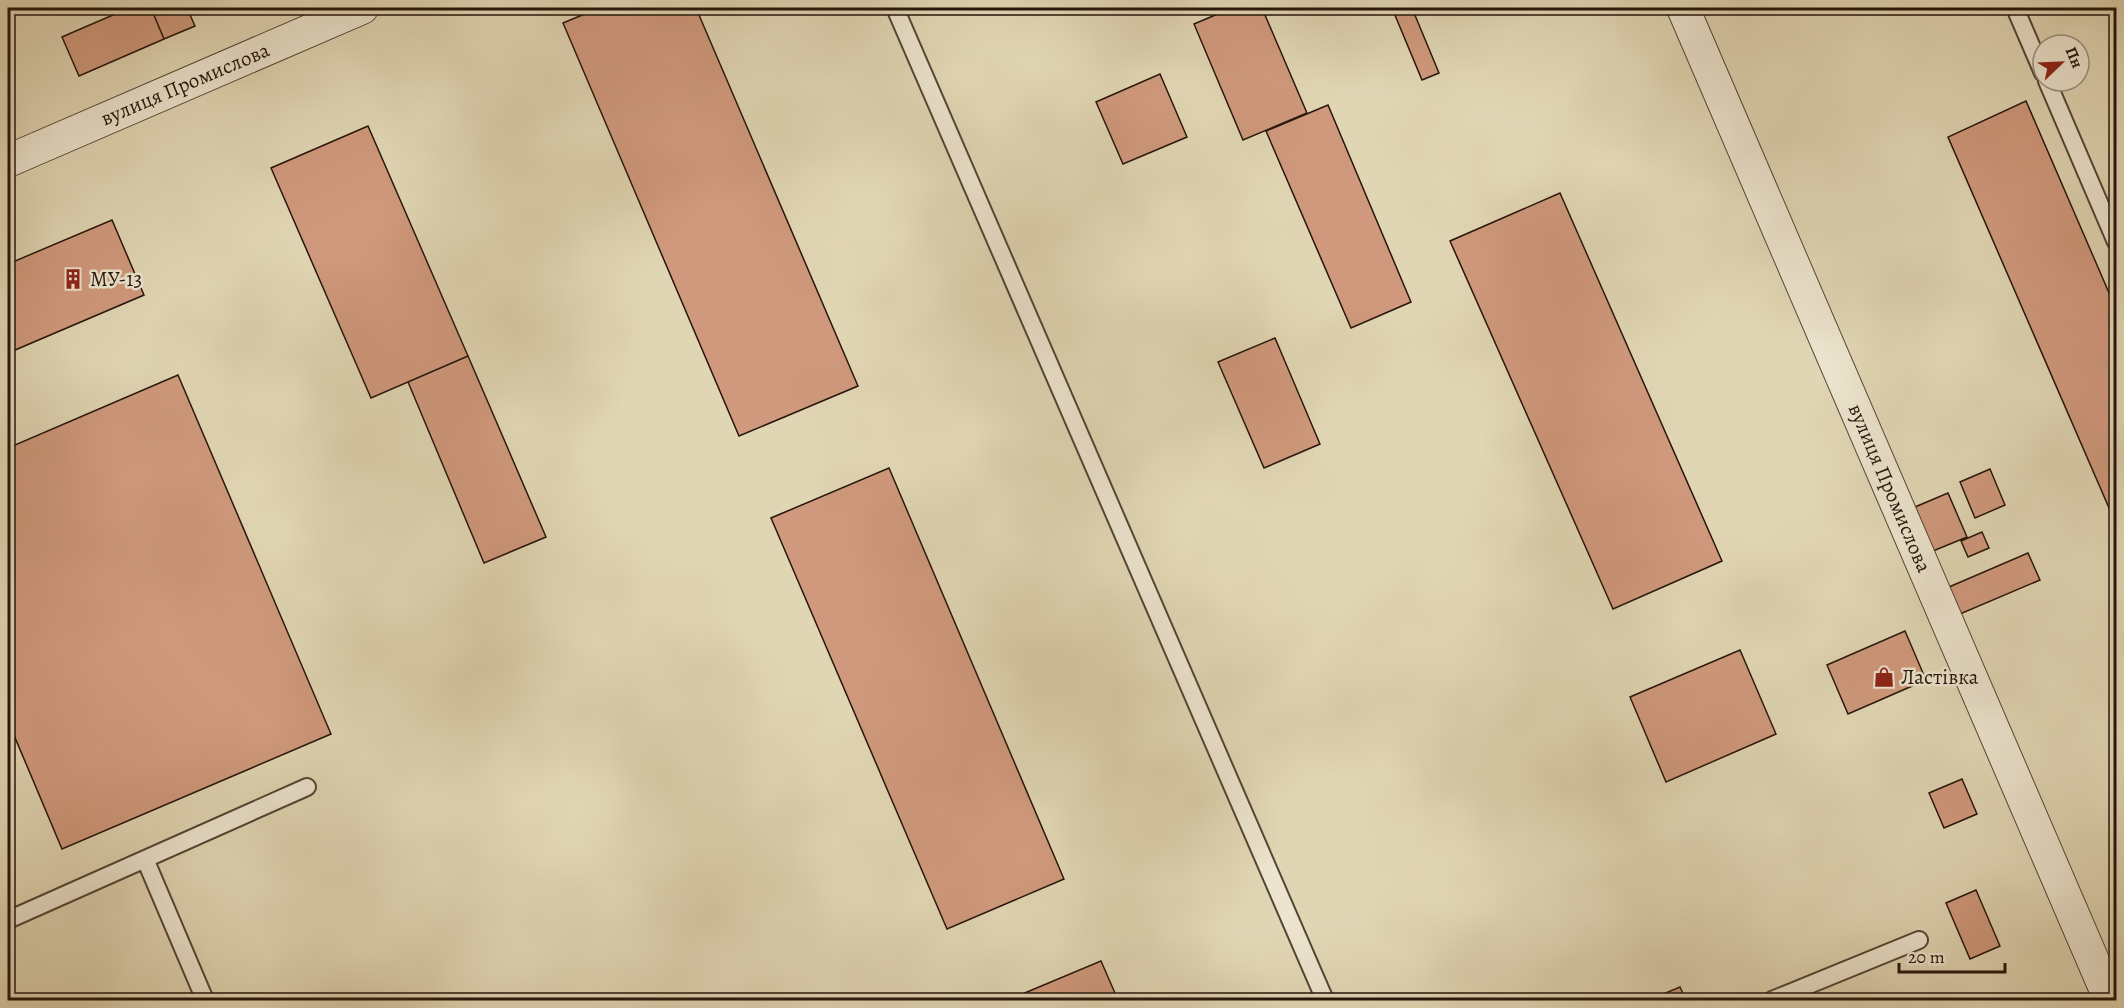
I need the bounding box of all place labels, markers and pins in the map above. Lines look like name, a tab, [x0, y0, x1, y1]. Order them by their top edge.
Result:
place label: МУ-13	[90, 265, 142, 293]
building icon: МУ-13	[61, 267, 85, 291]
place label: Ластівка	[1901, 663, 1979, 691]
shop icon: Ластівка	[1872, 665, 1896, 689]

